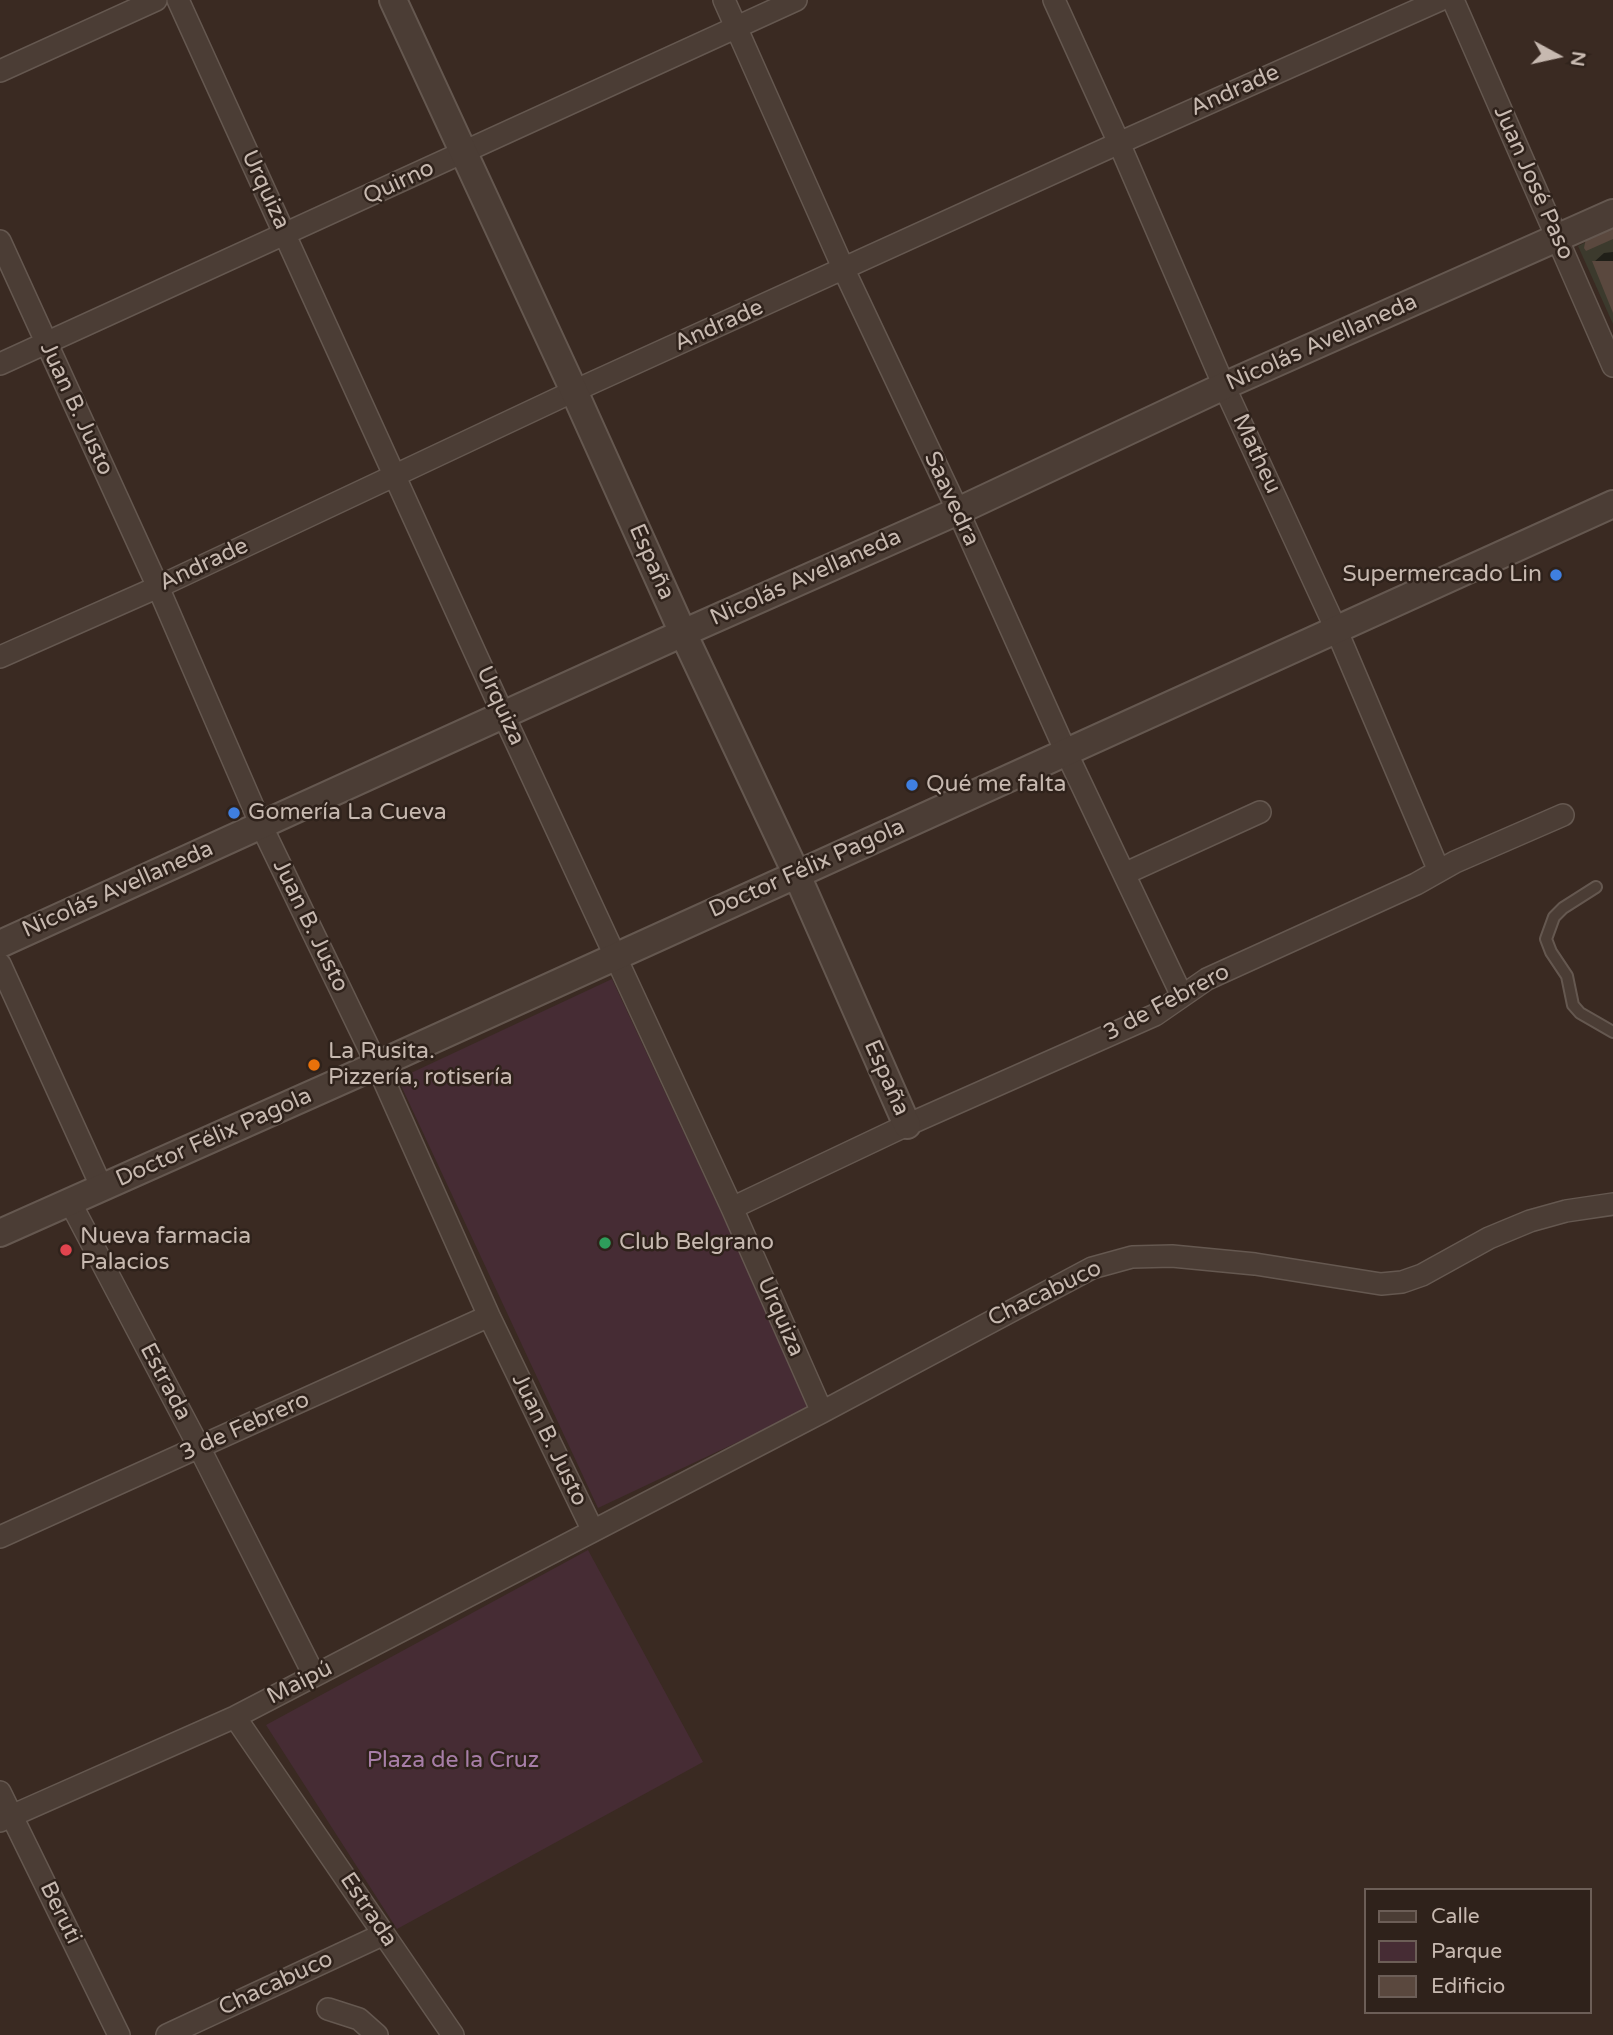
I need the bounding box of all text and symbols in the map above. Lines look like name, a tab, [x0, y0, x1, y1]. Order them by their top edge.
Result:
north arrow	[1522, 21, 1592, 91]
text: N	[1566, 50, 1590, 68]
street label: Andrade	[1186, 59, 1284, 123]
street label: Juan José Paso	[1487, 102, 1579, 264]
street label: Urquiza	[235, 146, 295, 234]
street label: Quirno	[359, 155, 439, 211]
street label: Nicolás Avellaneda	[1222, 288, 1422, 398]
street label: Andrade	[670, 294, 768, 358]
street label: Juan B. Justo	[33, 338, 119, 480]
street label: Matheu	[1226, 410, 1286, 498]
street label: Saavedra	[917, 447, 985, 551]
street label: España	[622, 520, 680, 604]
street label: Nicolás Avellaneda	[706, 523, 906, 633]
street label: Andrade	[155, 532, 253, 598]
place label: Supermercado Lin	[1342, 561, 1542, 589]
marker: Supermercado Lin	[1548, 567, 1564, 583]
street label: Urquiza	[470, 662, 530, 750]
place label: Qué me falta	[926, 771, 1066, 799]
marker: Qué me falta	[904, 777, 920, 793]
place label: Gomería La Cueva	[248, 799, 447, 827]
marker: Gomería La Cueva	[226, 805, 242, 821]
street label: Doctor Félix Pagola	[705, 813, 909, 925]
street label: Nicolás Avellaneda	[18, 835, 218, 945]
street label: Juan B. Justo	[266, 855, 354, 997]
street label: 3 de Febrero	[1099, 958, 1235, 1048]
street label: España	[857, 1036, 915, 1120]
place label: La Rusita. Pizzería, rotisería	[328, 1038, 513, 1092]
marker: La Rusita. Pizzería, rotisería	[306, 1057, 322, 1073]
street label: Doctor Félix Pagola	[112, 1082, 316, 1194]
place label: Nueva farmacia Palacios	[80, 1223, 251, 1277]
place label: Club Belgrano	[619, 1229, 774, 1257]
marker: Club Belgrano	[597, 1235, 613, 1251]
marker: Nueva farmacia Palacios	[58, 1242, 74, 1258]
street label: Chacabuco	[984, 1255, 1106, 1333]
street label: Urquiza	[750, 1273, 810, 1361]
street label: Estrada	[133, 1339, 197, 1425]
street label: Juan B. Justo	[505, 1369, 593, 1511]
street label: 3 de Febrero	[176, 1386, 314, 1468]
street label: Maipú	[263, 1655, 337, 1711]
park label: Plaza de la Cruz	[367, 1747, 539, 1775]
street label: Estrada	[333, 1868, 403, 1952]
street label: Beruti	[33, 1877, 87, 1949]
legend	[1364, 1888, 1592, 2014]
text: Calle	[1431, 1904, 1480, 1929]
text: Parque	[1431, 1939, 1502, 1964]
street label: Chacabuco	[215, 1946, 337, 2022]
text: Edificio	[1431, 1974, 1505, 1999]

